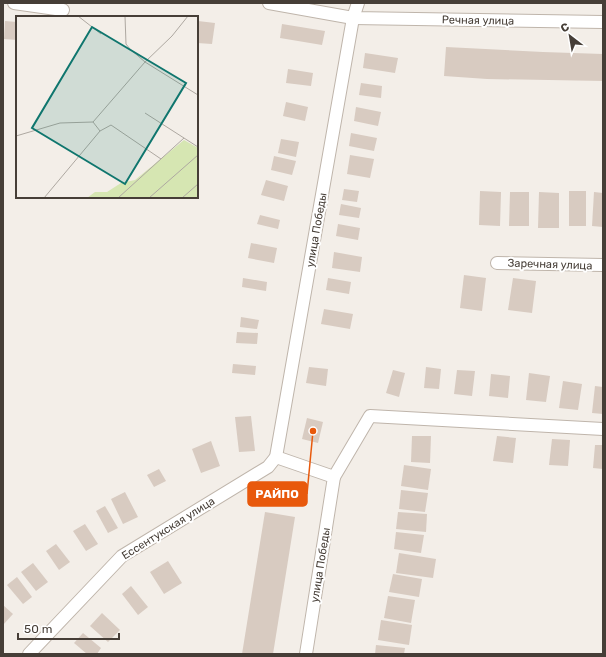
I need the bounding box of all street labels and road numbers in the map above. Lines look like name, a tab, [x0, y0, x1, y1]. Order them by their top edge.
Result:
street label: Речная улица	[442, 13, 514, 28]
street label: улица Победы	[304, 192, 329, 268]
street label: Заречная улица	[507, 257, 593, 272]
street label: Ессентукская улица	[119, 494, 217, 562]
street label: улица Победы	[308, 527, 333, 603]

